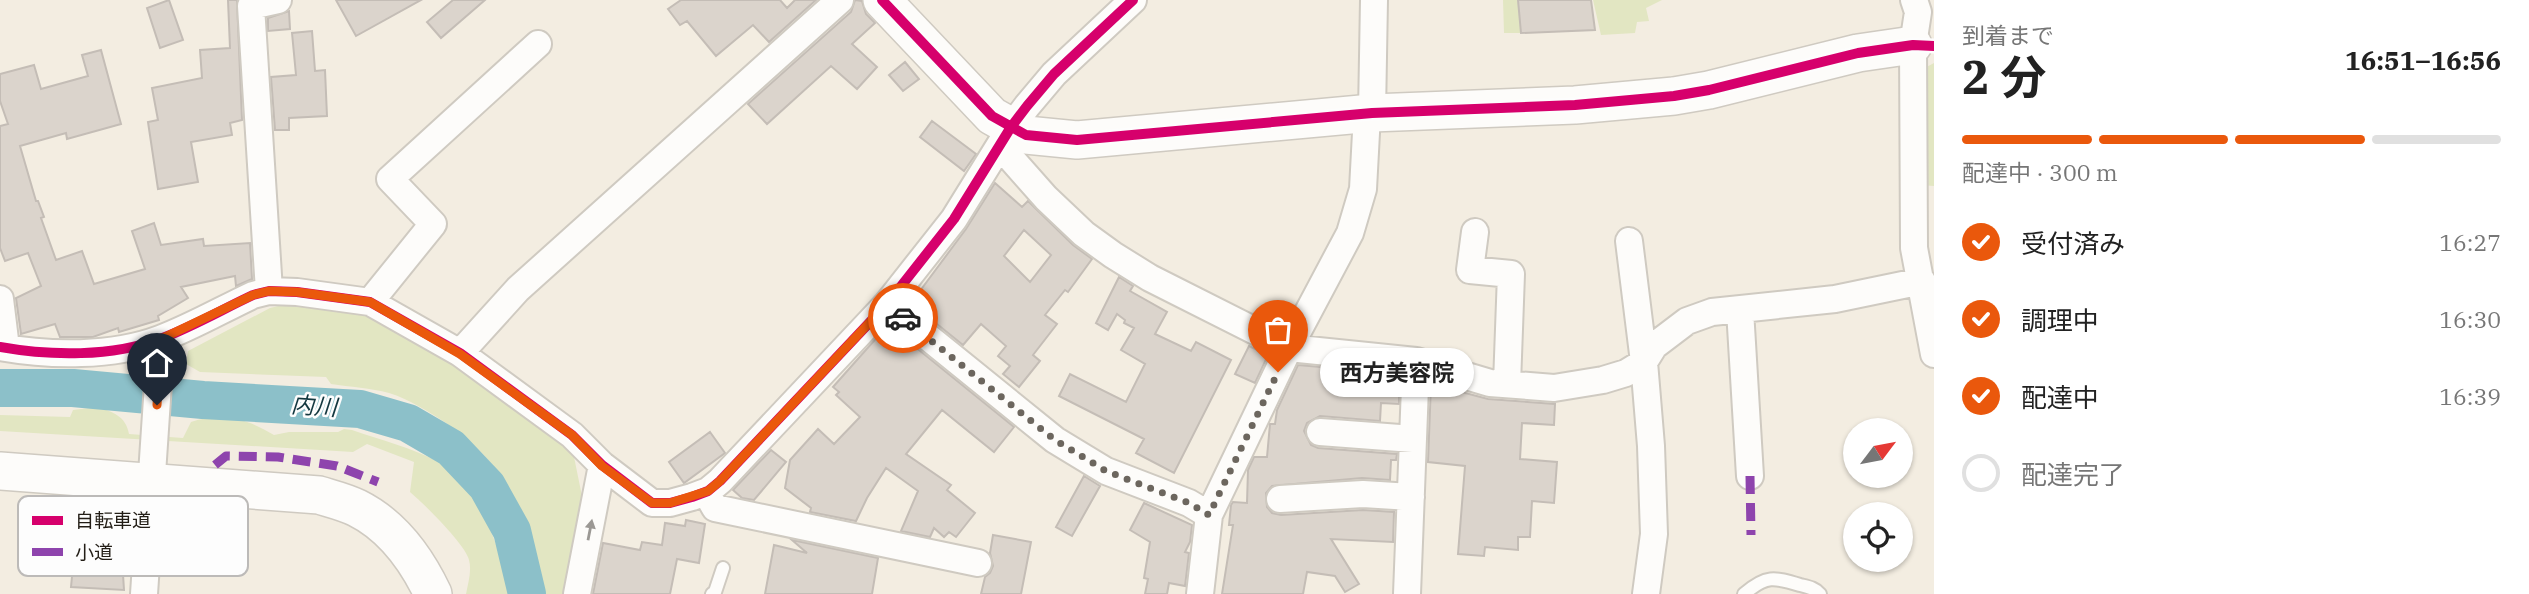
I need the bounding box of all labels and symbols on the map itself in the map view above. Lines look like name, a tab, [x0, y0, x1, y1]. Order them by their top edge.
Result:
courier	[868, 283, 938, 353]
pin	[1248, 300, 1308, 372]
pin	[127, 333, 187, 405]
callout: 西方美容院	[1320, 348, 1474, 396]
water label: 内川	[290, 388, 341, 422]
north arrow	[1843, 418, 1913, 488]
legend	[18, 496, 248, 576]
text: 自転車道	[75, 508, 151, 532]
one-way arrow	[585, 519, 596, 541]
text: 小道	[75, 540, 113, 564]

